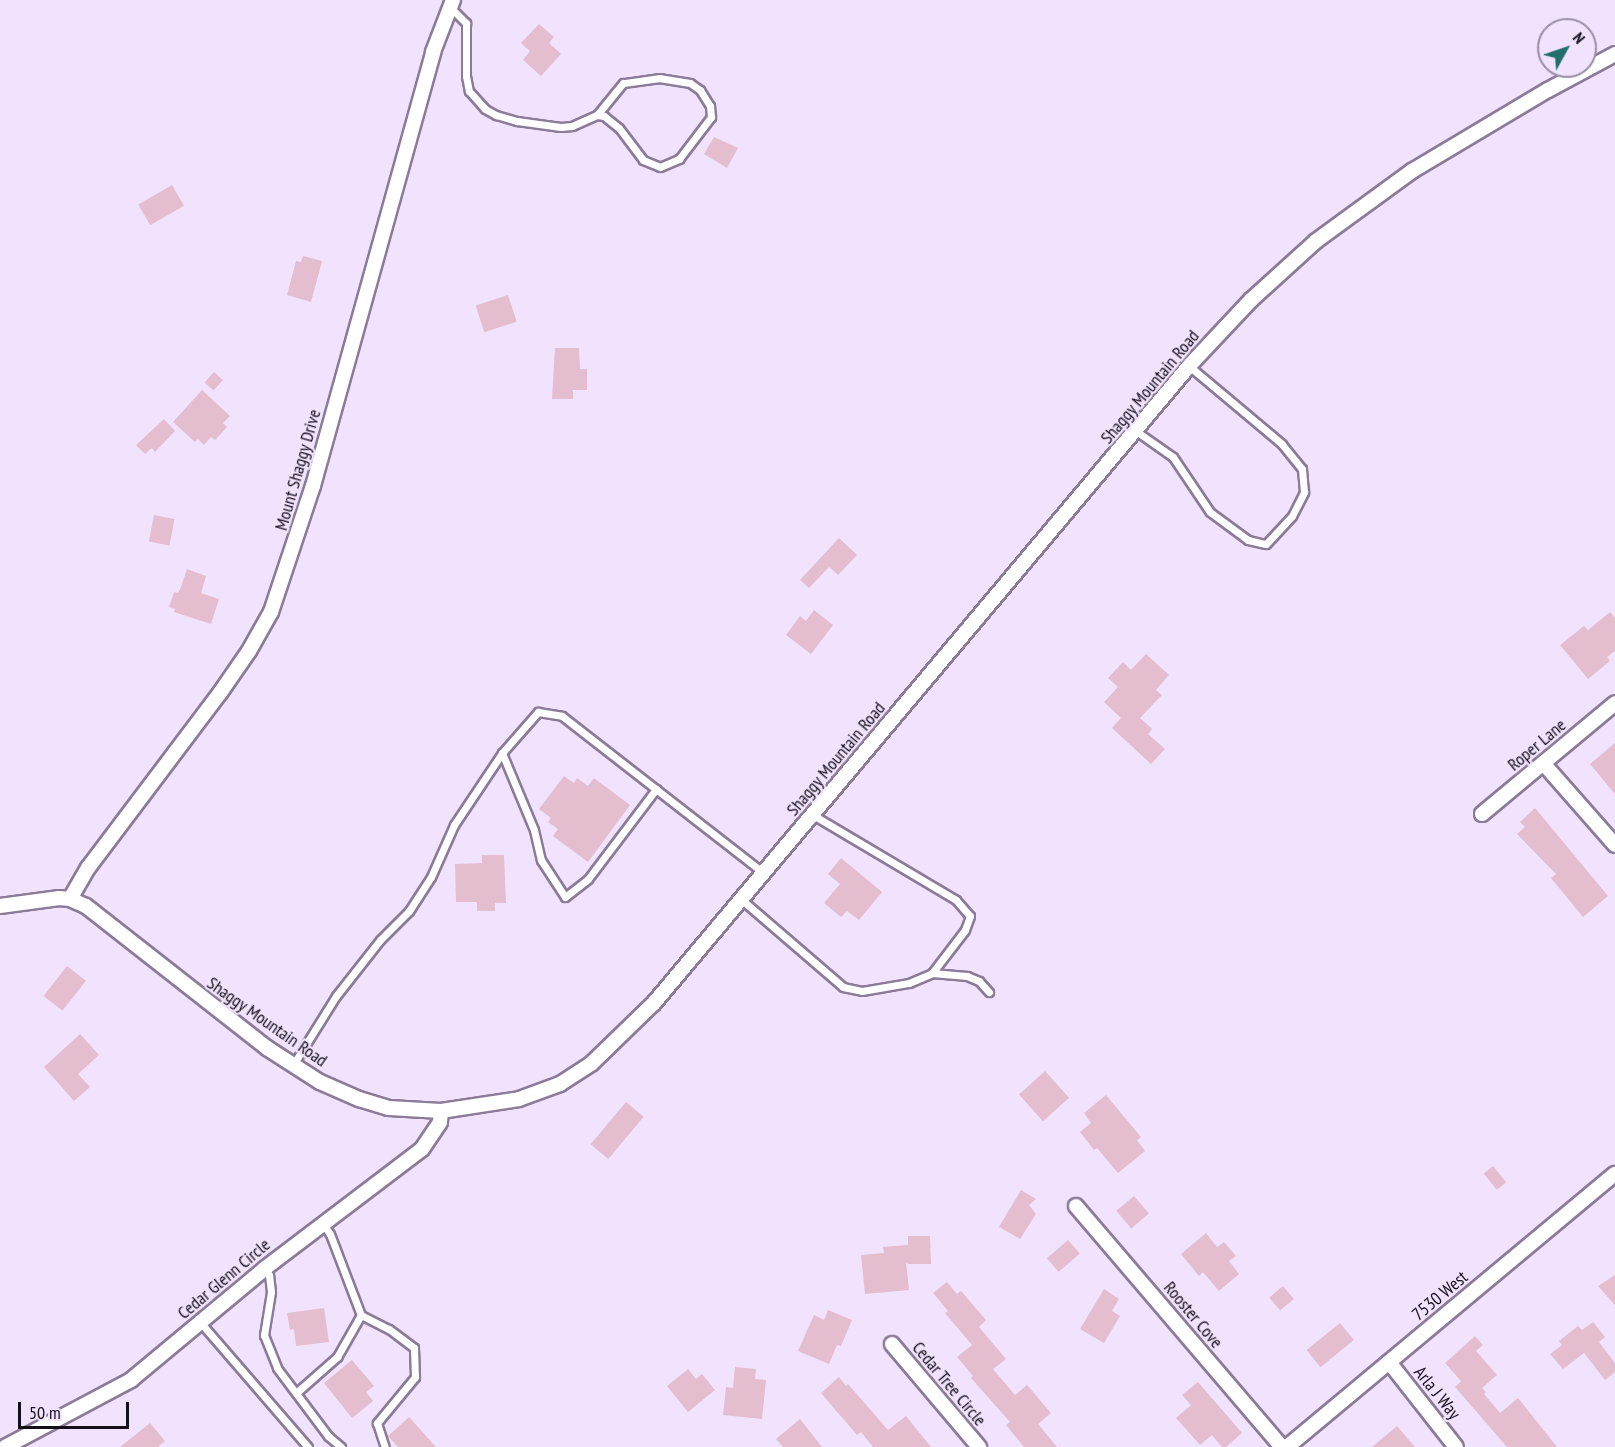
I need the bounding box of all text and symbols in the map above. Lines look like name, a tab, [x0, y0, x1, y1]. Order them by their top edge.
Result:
north arrow	[1537, 18, 1597, 78]
text: N	[1569, 28, 1590, 47]
street label: Shaggy Mountain Road	[1096, 326, 1204, 448]
street label: Mount Shaggy Drive	[270, 407, 326, 533]
street label: Shaggy Mountain Road	[782, 698, 890, 820]
street label: Roper Lane	[1503, 714, 1571, 776]
street label: Shaggy Mountain Road	[202, 972, 332, 1072]
street label: Cedar Glenn Circle	[173, 1234, 275, 1324]
street label: 7530 West	[1408, 1266, 1472, 1326]
street label: Rooster Cove	[1159, 1277, 1227, 1353]
street label: Cedar Tree Circle	[907, 1337, 991, 1431]
street label: Arla J Way	[1409, 1362, 1465, 1424]
scale bar	[21, 1390, 132, 1428]
text: 50 m	[29, 1401, 61, 1424]

